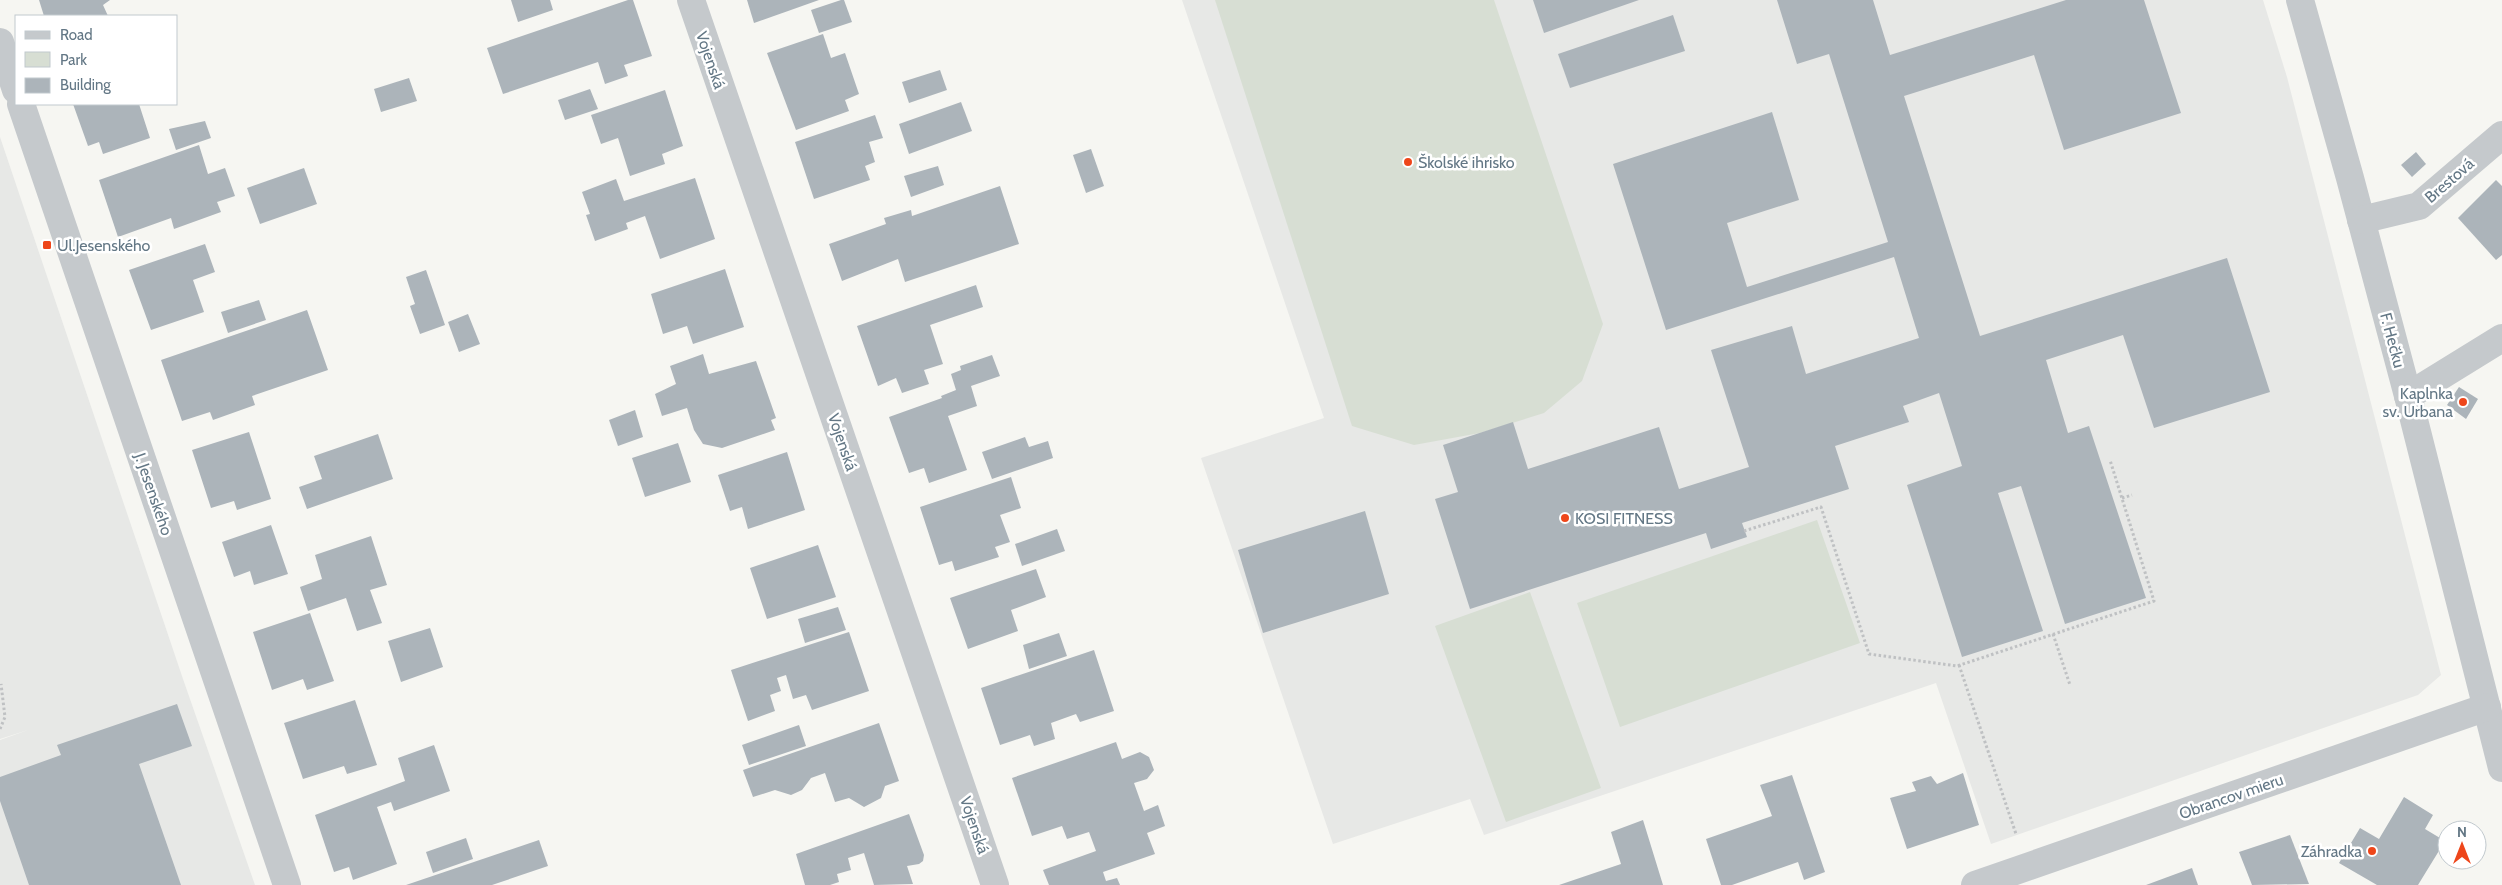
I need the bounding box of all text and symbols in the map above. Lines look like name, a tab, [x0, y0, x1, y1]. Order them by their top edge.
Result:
legend	[15, 15, 178, 105]
text: Road	[60, 26, 93, 44]
street label: Vojenská	[692, 29, 729, 92]
text: Park	[60, 51, 87, 69]
text: Building	[60, 76, 111, 94]
place label: Školské ihrisko	[1418, 153, 1515, 172]
street label: Brestová	[2421, 154, 2478, 207]
marker: Školské ihrisko	[1402, 156, 1414, 168]
place label: Ul.Jesenského	[57, 236, 151, 255]
marker: Ul.Jesenského	[41, 239, 53, 251]
street label: F. Hečku	[2376, 310, 2409, 370]
place label: Kaplnka sv. Urbana	[2382, 384, 2453, 421]
marker: Kaplnka sv. Urbana	[2457, 396, 2469, 408]
street label: Vojenská	[824, 411, 861, 474]
street label: J. Jesenského	[130, 450, 177, 538]
place label: KOSI FITNESS	[1575, 509, 1673, 528]
marker: KOSI FITNESS	[1559, 512, 1571, 524]
street label: Obrancov mieru	[2177, 770, 2286, 823]
street label: Vojenská	[956, 794, 993, 857]
north arrow	[2437, 820, 2487, 870]
text: N	[2457, 823, 2467, 841]
place label: Záhradka	[2301, 842, 2362, 861]
marker: Záhradka	[2366, 845, 2378, 857]

